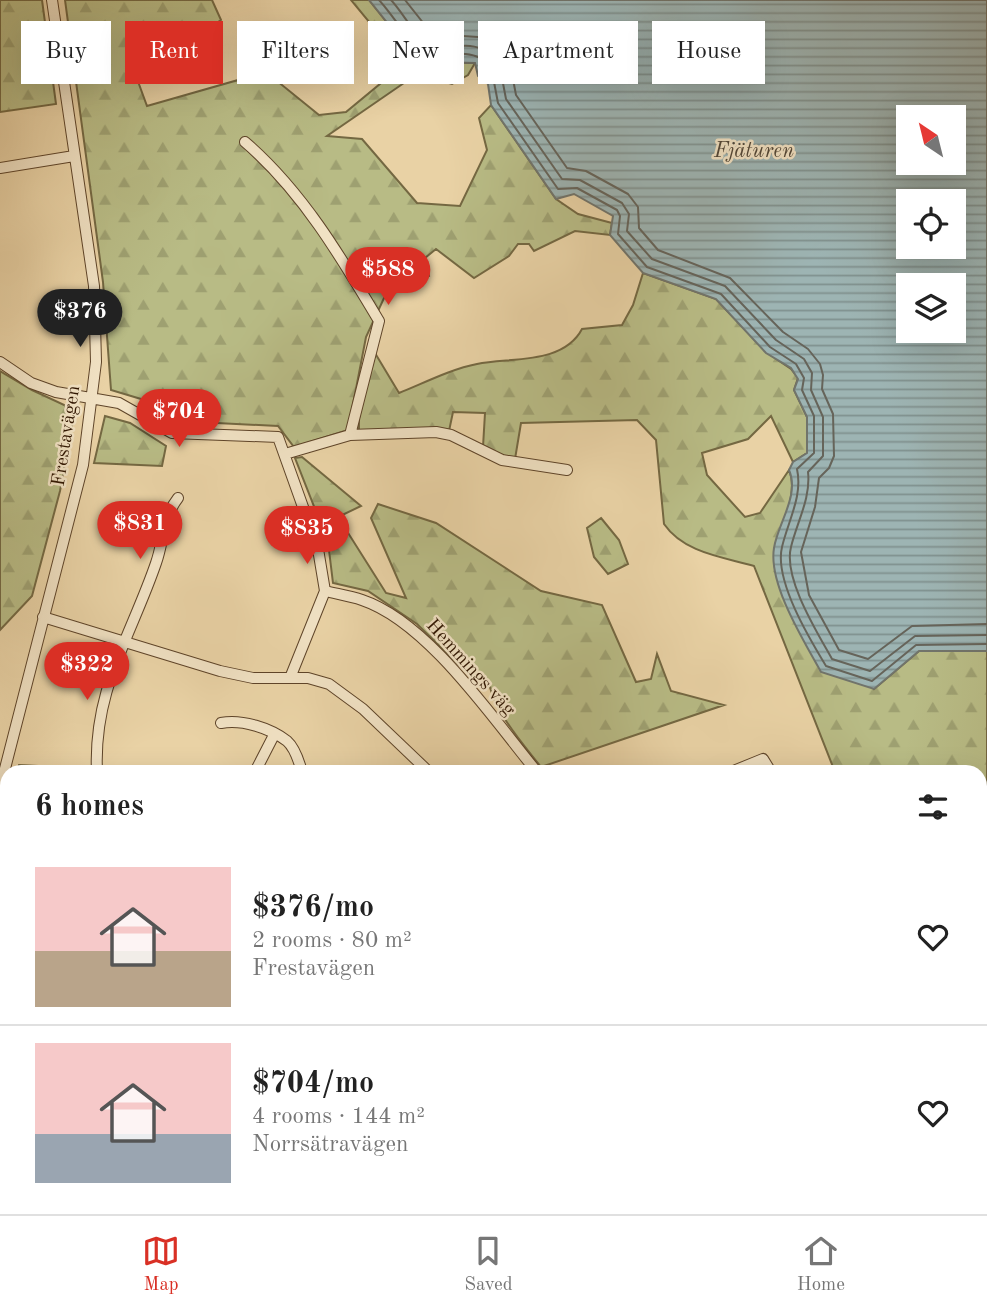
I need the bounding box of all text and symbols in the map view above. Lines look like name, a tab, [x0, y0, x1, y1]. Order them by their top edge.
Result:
chip: Buy	[21, 21, 111, 84]
chip: Rent	[125, 21, 223, 84]
chip: Filters	[237, 21, 354, 84]
chip: New	[368, 21, 464, 84]
chip: Apartment	[478, 21, 638, 84]
chip: House	[652, 21, 765, 84]
north arrow	[896, 105, 966, 175]
map controls	[896, 105, 966, 343]
water label: Fjäturen	[713, 141, 794, 162]
button: locate	[896, 189, 966, 259]
pin: $588	[347, 247, 429, 307]
text: $588	[361, 258, 415, 281]
button: layers	[896, 273, 966, 343]
pin: $376	[39, 290, 121, 349]
text: $376	[53, 300, 107, 323]
street label: Frestavägen	[50, 384, 84, 488]
pin: $704	[138, 390, 220, 449]
text: $704	[152, 400, 206, 423]
pin: $831	[99, 502, 181, 561]
pin: $835	[266, 506, 348, 566]
text: $831	[113, 512, 167, 535]
text: $835	[280, 517, 334, 540]
street label: Hemmings väg	[422, 616, 519, 721]
pin: $322	[46, 642, 128, 702]
text: $322	[60, 653, 114, 676]
icon: filters	[914, 788, 952, 826]
text: 6 homes	[35, 792, 144, 822]
text: $376/mo	[252, 893, 374, 923]
icon: home	[91, 895, 175, 979]
icon: heart	[914, 918, 952, 956]
text: 2 rooms · 80 m²	[252, 929, 412, 952]
text: Frestavägen	[252, 957, 375, 980]
text: $704/mo	[252, 1069, 374, 1099]
icon: home	[91, 1071, 175, 1155]
icon: heart	[914, 1094, 952, 1132]
text: 4 rooms · 144 m²	[252, 1105, 425, 1128]
text: Norrsätravägen	[252, 1133, 408, 1156]
tab: Map	[142, 1232, 180, 1297]
tab: Saved	[464, 1232, 513, 1297]
tab: Home	[797, 1232, 845, 1297]

